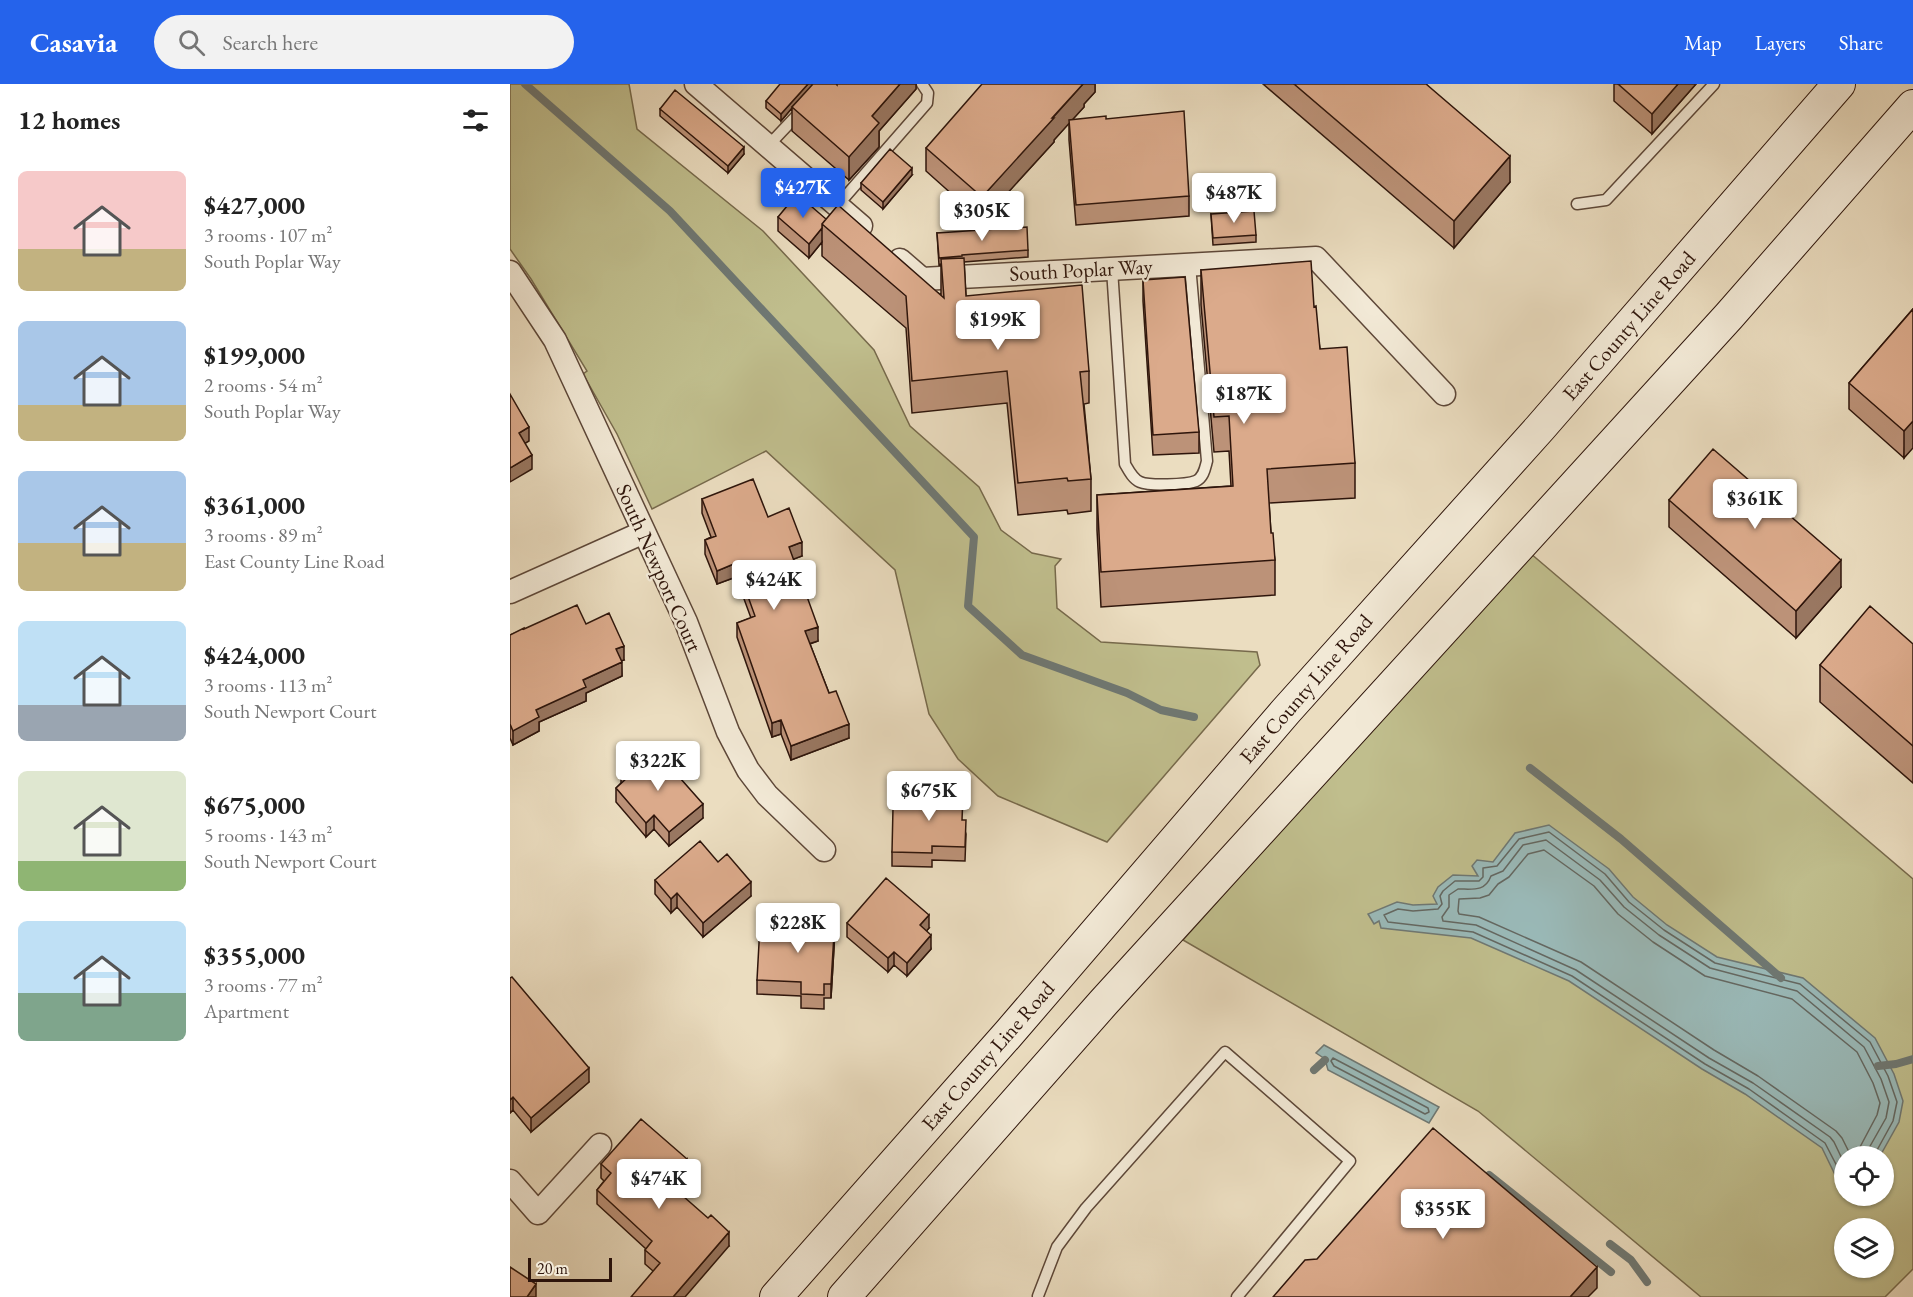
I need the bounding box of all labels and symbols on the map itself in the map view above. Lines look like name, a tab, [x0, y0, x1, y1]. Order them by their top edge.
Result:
pin: $427K	[761, 168, 845, 219]
pin: $487K	[1192, 173, 1276, 224]
pin: $305K	[940, 191, 1024, 242]
street label: East County Line Road	[1556, 245, 1701, 406]
street label: South Poplar Way	[1009, 252, 1154, 287]
pin: $199K	[956, 300, 1040, 351]
pin: $187K	[1202, 374, 1286, 425]
pin: $361K	[1713, 479, 1797, 530]
street label: South Newport Court	[610, 480, 709, 656]
pin: $424K	[732, 560, 816, 611]
street label: East County Line Road	[1233, 608, 1378, 769]
pin: $322K	[616, 741, 700, 792]
pin: $675K	[887, 771, 971, 822]
pin: $228K	[756, 903, 840, 954]
street label: East County Line Road	[915, 975, 1060, 1136]
pin: $474K	[617, 1159, 701, 1210]
pin: $355K	[1401, 1189, 1485, 1240]
scale bar	[528, 1255, 612, 1282]

